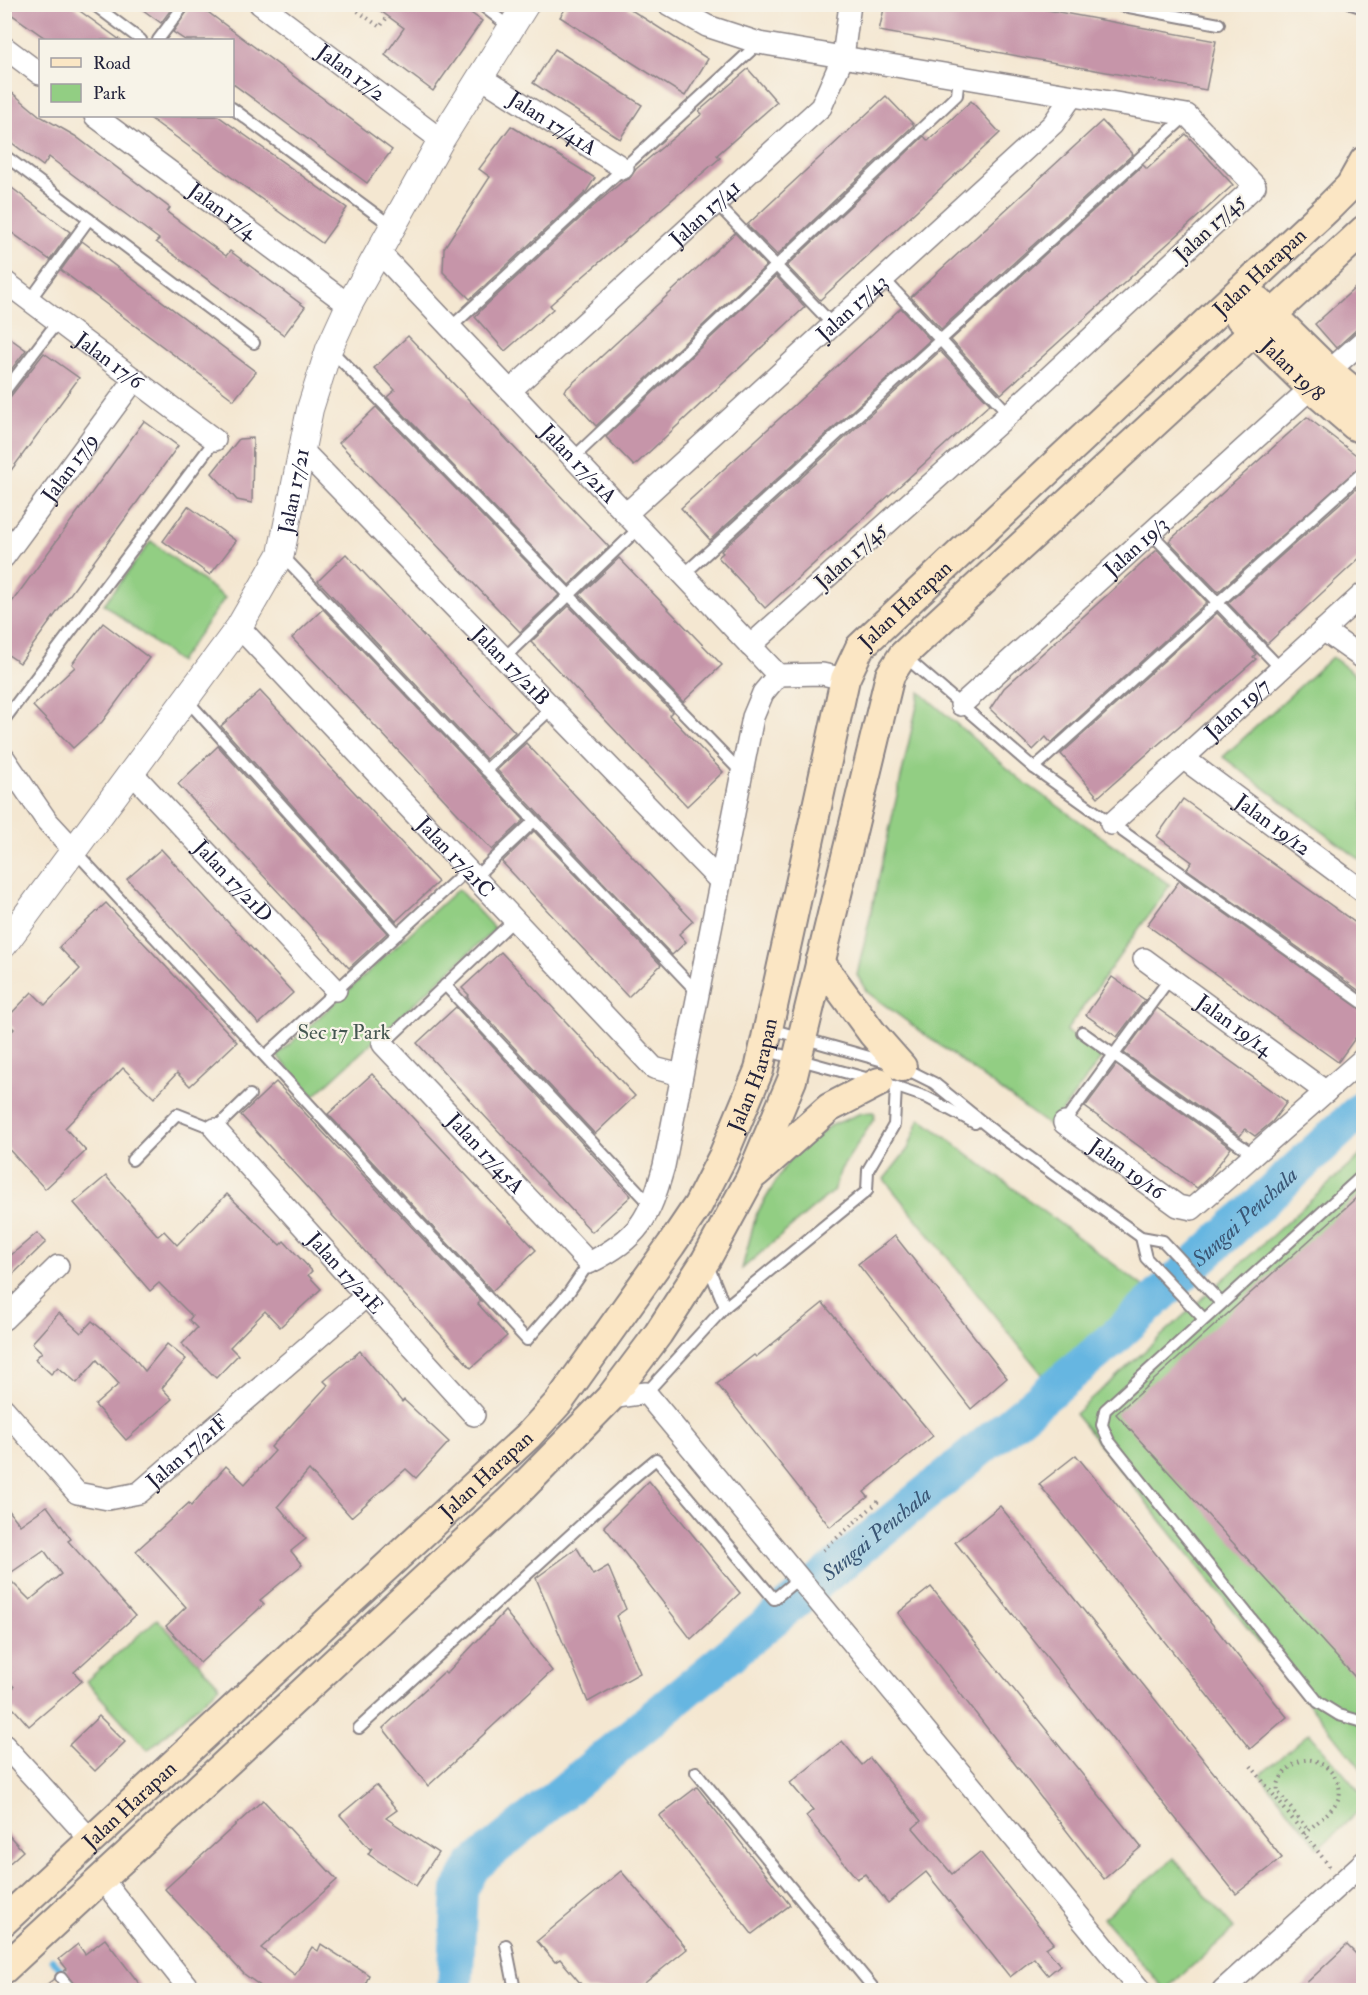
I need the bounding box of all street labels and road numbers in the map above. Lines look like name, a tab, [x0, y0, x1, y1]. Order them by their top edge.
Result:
street label: Jalan 17/2	[311, 37, 391, 107]
street label: Jalan 17/41A	[502, 84, 602, 161]
street label: Jalan 17/41	[663, 174, 746, 253]
street label: Jalan 17/4	[182, 176, 264, 246]
street label: Jalan 17/45	[1168, 187, 1252, 269]
street label: Jalan Harapan	[1207, 222, 1312, 323]
street label: Jalan 17/43	[810, 268, 893, 348]
street label: Jalan 17/6	[69, 325, 150, 396]
street label: Jalan 19/8	[1254, 332, 1331, 408]
street label: Jalan 17/21A	[534, 417, 623, 509]
street label: Jalan 17/9	[35, 428, 104, 508]
street label: Jalan 17/21	[272, 446, 315, 537]
street label: Jalan 19/3	[1097, 510, 1174, 583]
street label: Jalan 17/45	[808, 516, 893, 596]
street label: Jalan Harapan	[852, 554, 958, 656]
street label: Jalan 17/21B	[466, 620, 556, 711]
street label: Jalan 19/7	[1198, 672, 1276, 746]
street label: Jalan 19/12	[1229, 787, 1316, 862]
street label: Jalan 17/21C	[410, 810, 500, 903]
street label: Jalan 17/21D	[187, 833, 279, 928]
street label: Jalan 19/14	[1190, 987, 1279, 1063]
street label: Jalan Harapan	[721, 1015, 784, 1137]
street label: Jalan 17/45A	[440, 1106, 530, 1200]
street label: Jalan 19/16	[1083, 1132, 1172, 1206]
street label: Jalan 17/21E	[300, 1225, 389, 1320]
street label: Jalan 17/21F	[140, 1408, 233, 1495]
street label: Jalan Harapan	[433, 1424, 539, 1526]
street label: Jalan Harapan	[76, 1755, 182, 1856]

